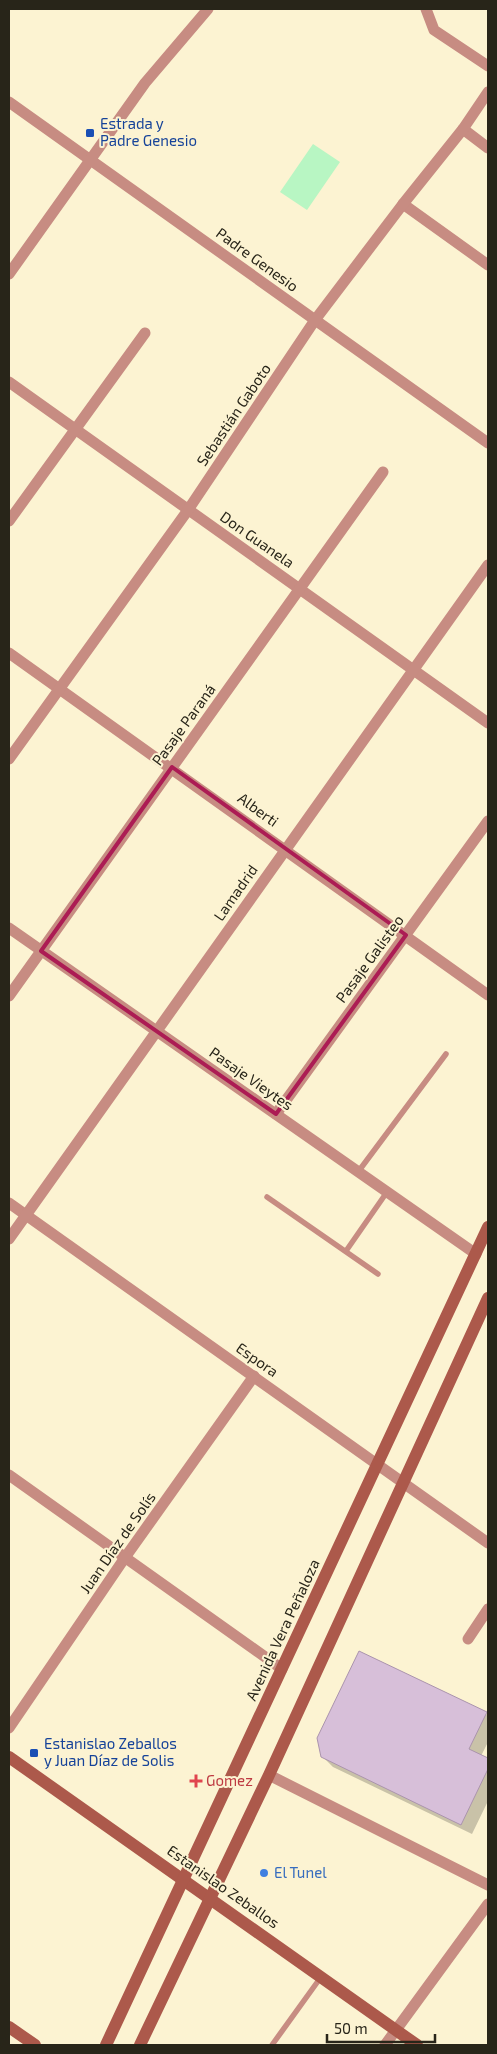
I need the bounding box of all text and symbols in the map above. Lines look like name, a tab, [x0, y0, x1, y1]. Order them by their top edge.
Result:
place label: Estrada y Padre Genesio	[100, 114, 197, 149]
marker: Estrada y Padre Genesio	[84, 127, 96, 139]
street label: Padre Genesio	[213, 223, 302, 295]
street label: Sebastián Gaboto	[192, 360, 274, 469]
street label: Don Guanela	[217, 507, 298, 571]
street label: Pasaje Paraná	[148, 680, 220, 769]
street label: Alberti	[235, 788, 282, 830]
street label: Lamadrid	[209, 861, 261, 924]
street label: Pasaje Galisteo	[331, 911, 408, 1006]
street label: Pasaje Vieytes	[206, 1043, 297, 1114]
street label: Espora	[233, 1338, 282, 1380]
street label: Juan Díaz de Solís	[76, 1488, 159, 1597]
street label: Avenida Vera Peñaloza	[241, 1556, 323, 1703]
place label: Estanislao Zeballos y Juan Díaz de Solis	[44, 1734, 177, 1769]
marker: Estanislao Zeballos y Juan Díaz de Solis	[28, 1747, 40, 1759]
place label: Gomez	[206, 1771, 253, 1789]
marker: Gomez	[190, 1775, 202, 1787]
street label: Estanislao Zeballos	[164, 1841, 283, 1932]
place label: El Tunel	[274, 1863, 327, 1881]
marker: El Tunel	[258, 1867, 270, 1879]
scale bar	[327, 2012, 434, 2044]
text: 50 m	[334, 2019, 368, 2037]

